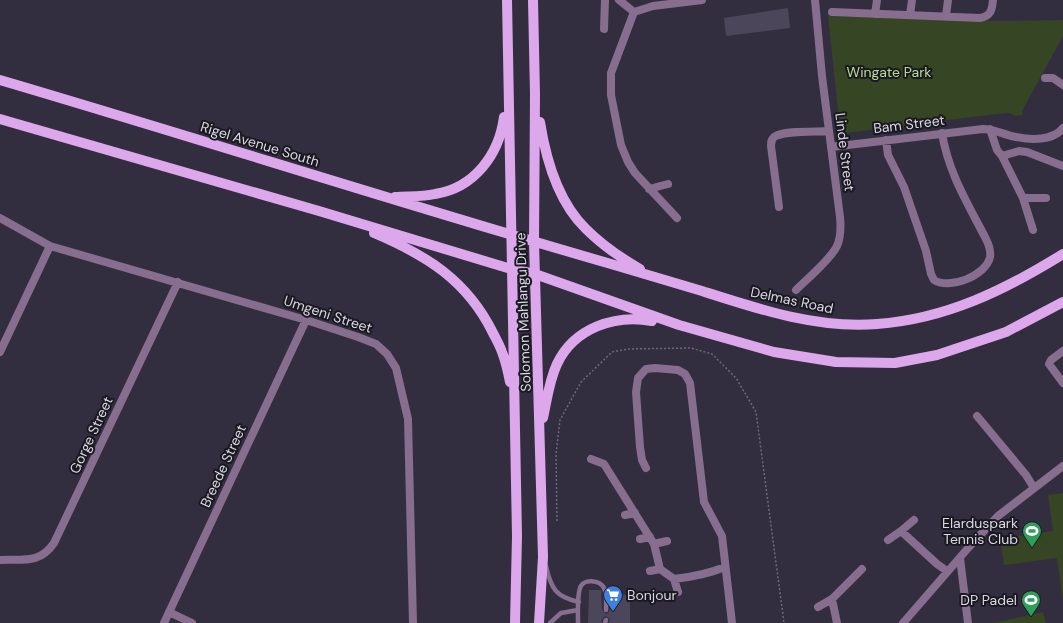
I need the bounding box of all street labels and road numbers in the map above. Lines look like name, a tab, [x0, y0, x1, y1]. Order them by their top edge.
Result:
street label: Bam Street	[872, 111, 946, 137]
street label: Linde Street	[831, 112, 859, 192]
street label: Rigel Avenue South	[198, 117, 322, 171]
street label: Solomon Mahlangu Drive	[511, 232, 535, 392]
street label: Delmas Road	[749, 282, 835, 318]
street label: Umgeni Street	[281, 291, 375, 337]
street label: Gorge Street	[65, 394, 117, 476]
street label: Breede Street	[196, 422, 250, 510]

